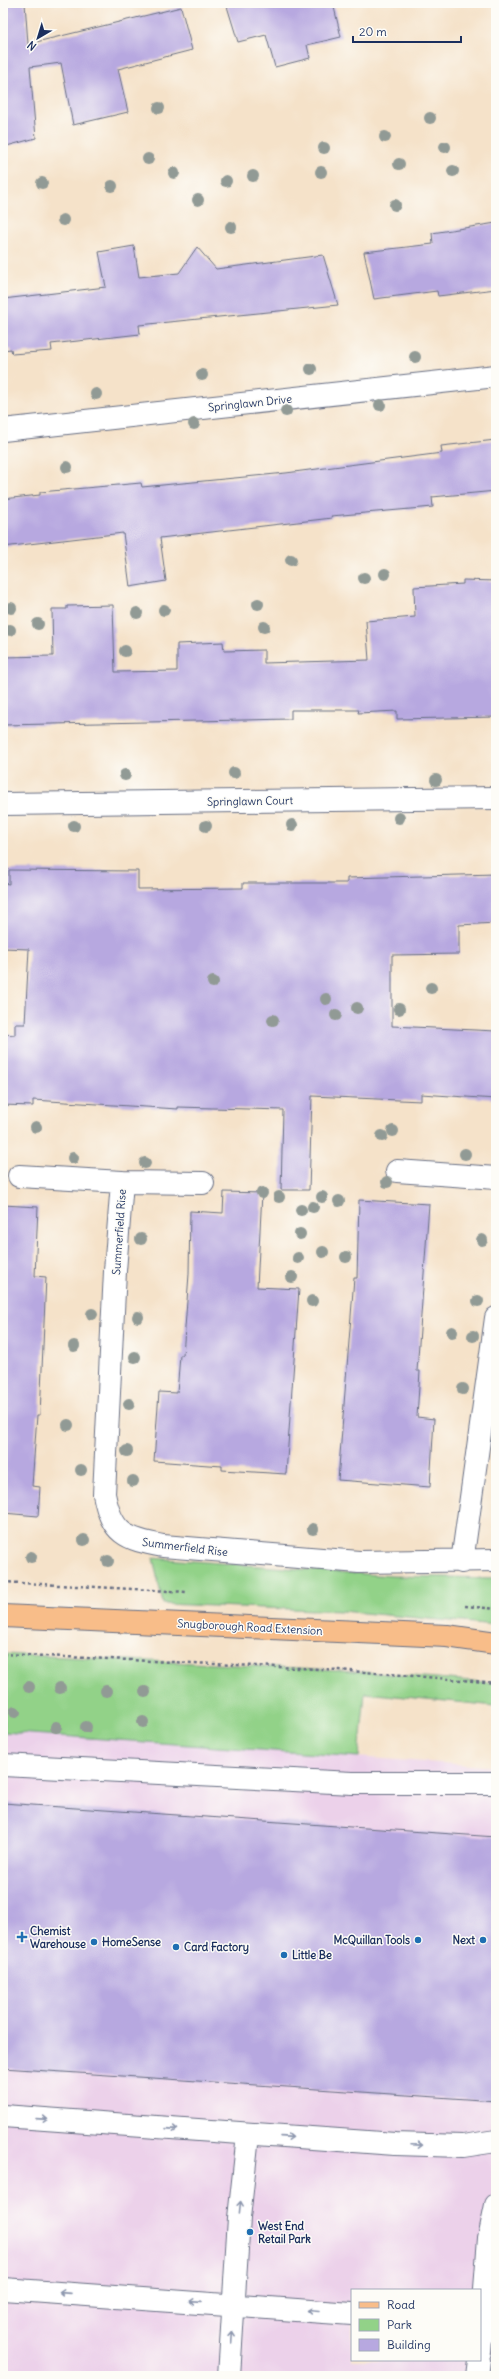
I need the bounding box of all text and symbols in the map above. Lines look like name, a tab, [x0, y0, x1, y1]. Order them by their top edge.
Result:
north arrow	[18, 18, 58, 58]
scale bar	[353, 18, 461, 44]
text: 20 m	[359, 24, 387, 39]
text: N	[25, 38, 39, 54]
street label: Springlawn Drive	[207, 392, 293, 414]
street label: Springlawn Court	[207, 793, 293, 809]
street label: Summerfield Rise	[109, 1188, 129, 1275]
street label: Summerfield Rise	[141, 1535, 229, 1559]
street label: Snugborough Road Extension	[177, 1616, 323, 1638]
place label: Chemist Warehouse	[30, 1924, 86, 1951]
marker: Chemist Warehouse	[17, 1932, 27, 1942]
place label: McQuillan Tools	[333, 1933, 410, 1947]
place label: Next	[452, 1933, 475, 1947]
place label: HomeSense	[102, 1935, 161, 1949]
marker: McQuillan Tools	[413, 1935, 423, 1945]
marker: Next	[478, 1935, 488, 1945]
marker: HomeSense	[89, 1937, 99, 1947]
place label: Card Factory	[184, 1940, 249, 1955]
marker: Card Factory	[171, 1942, 181, 1952]
place label: Little Be	[292, 1948, 332, 1962]
marker: Little Be	[279, 1950, 289, 1960]
one-way arrow	[35, 2116, 48, 2123]
one-way arrow	[165, 2125, 178, 2132]
one-way arrow	[280, 2134, 293, 2141]
one-way arrow	[410, 2141, 423, 2149]
one-way arrow	[236, 2201, 244, 2214]
place label: West End Retail Park	[258, 2219, 311, 2246]
marker: West End Retail Park	[245, 2227, 255, 2237]
one-way arrow	[59, 2289, 72, 2296]
legend	[351, 2289, 481, 2361]
text: Road	[387, 2297, 415, 2312]
one-way arrow	[189, 2298, 202, 2305]
one-way arrow	[307, 2307, 320, 2314]
text: Park	[387, 2317, 412, 2332]
one-way arrow	[228, 2331, 235, 2344]
text: Building	[387, 2337, 431, 2352]

